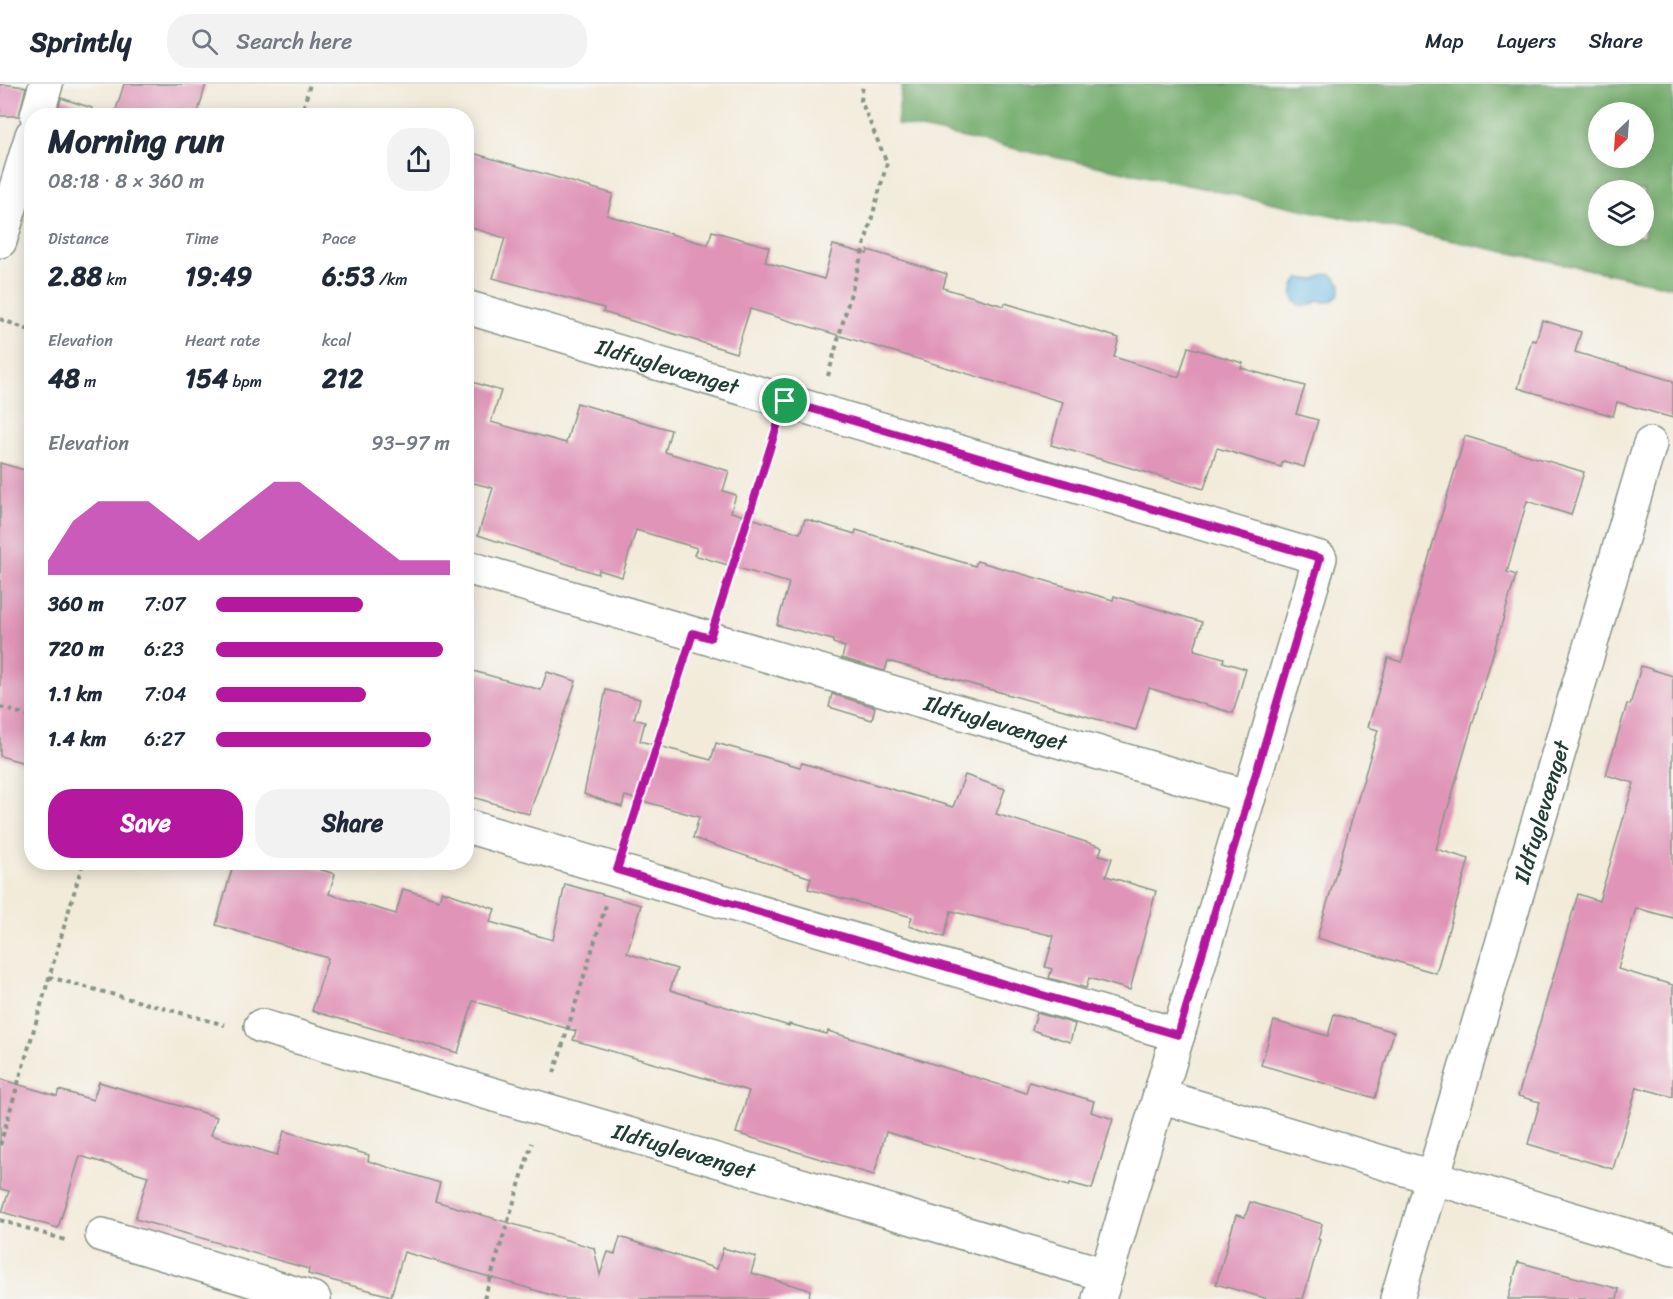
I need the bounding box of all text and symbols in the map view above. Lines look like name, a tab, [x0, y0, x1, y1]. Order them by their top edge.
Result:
search box	[167, 14, 587, 68]
text: Sprintly	[30, 17, 131, 66]
text: Search here	[236, 22, 352, 61]
text: Map	[1425, 22, 1464, 60]
text: Layers	[1497, 22, 1556, 60]
text: Share	[1589, 22, 1643, 60]
icon: search	[188, 25, 221, 58]
north arrow	[1588, 102, 1654, 168]
map controls	[1588, 102, 1654, 246]
text: Morning run	[48, 112, 224, 170]
button: share	[387, 128, 450, 191]
text: 08:18 · 8 × 360 m	[48, 164, 204, 199]
button: layers	[1588, 180, 1654, 246]
text: Distance	[48, 224, 109, 253]
text: Time	[185, 224, 219, 253]
text: Pace	[322, 224, 356, 253]
text: 2.88	[48, 253, 102, 299]
text: 19:49	[185, 253, 252, 299]
text: 6:53	[322, 253, 375, 299]
text: km	[102, 265, 127, 294]
text: /km	[375, 265, 408, 294]
text: Elevation	[48, 326, 113, 355]
text: Heart rate	[185, 326, 260, 355]
text: kcal	[322, 326, 351, 355]
street label: Ildfuglevænget	[590, 327, 745, 407]
text: 48	[48, 355, 80, 401]
text: 154	[185, 355, 228, 401]
text: 212	[322, 355, 363, 401]
text: m	[80, 367, 96, 396]
text: bpm	[228, 367, 262, 396]
pin	[759, 375, 810, 426]
icon: arrive	[768, 384, 801, 417]
text: Elevation	[48, 426, 129, 461]
text: 93–97 m	[371, 426, 450, 461]
text: 360 m	[48, 587, 104, 622]
text: 7:07	[144, 587, 186, 622]
text: 720 m	[48, 632, 104, 667]
text: 6:23	[144, 632, 184, 667]
text: 1.1 km	[48, 677, 102, 712]
text: 7:04	[144, 677, 187, 712]
street label: Ildfuglevænget	[918, 683, 1073, 763]
text: 1.4 km	[48, 722, 106, 757]
text: 6:27	[144, 722, 184, 757]
street label: Ildfuglevænget	[1502, 735, 1582, 889]
button: Save	[48, 789, 243, 858]
button: Share	[255, 789, 450, 858]
street label: Ildfuglevænget	[607, 1111, 761, 1191]

